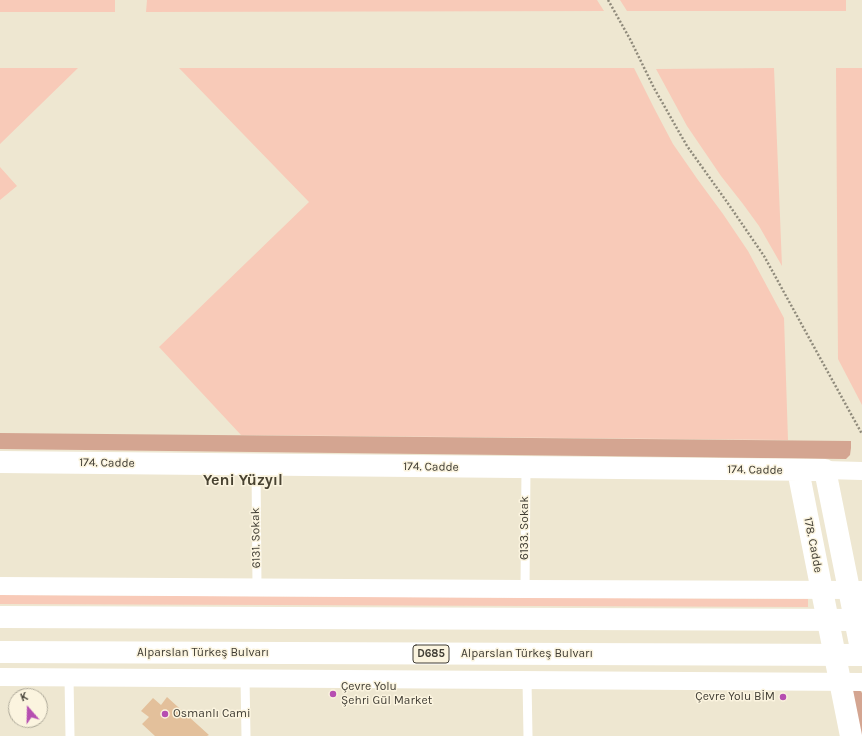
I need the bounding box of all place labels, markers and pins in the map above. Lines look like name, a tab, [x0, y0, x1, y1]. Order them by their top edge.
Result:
place label: Çevre Yolu Şehri Gül Market	[341, 680, 432, 708]
marker: Çevre Yolu Şehri Gül Market	[328, 689, 338, 699]
place label: Çevre Yolu BİM	[695, 690, 775, 704]
marker: Çevre Yolu BİM	[778, 692, 788, 702]
place label: Osmanlı Cami	[173, 707, 251, 721]
marker: Osmanlı Cami	[160, 709, 170, 719]

